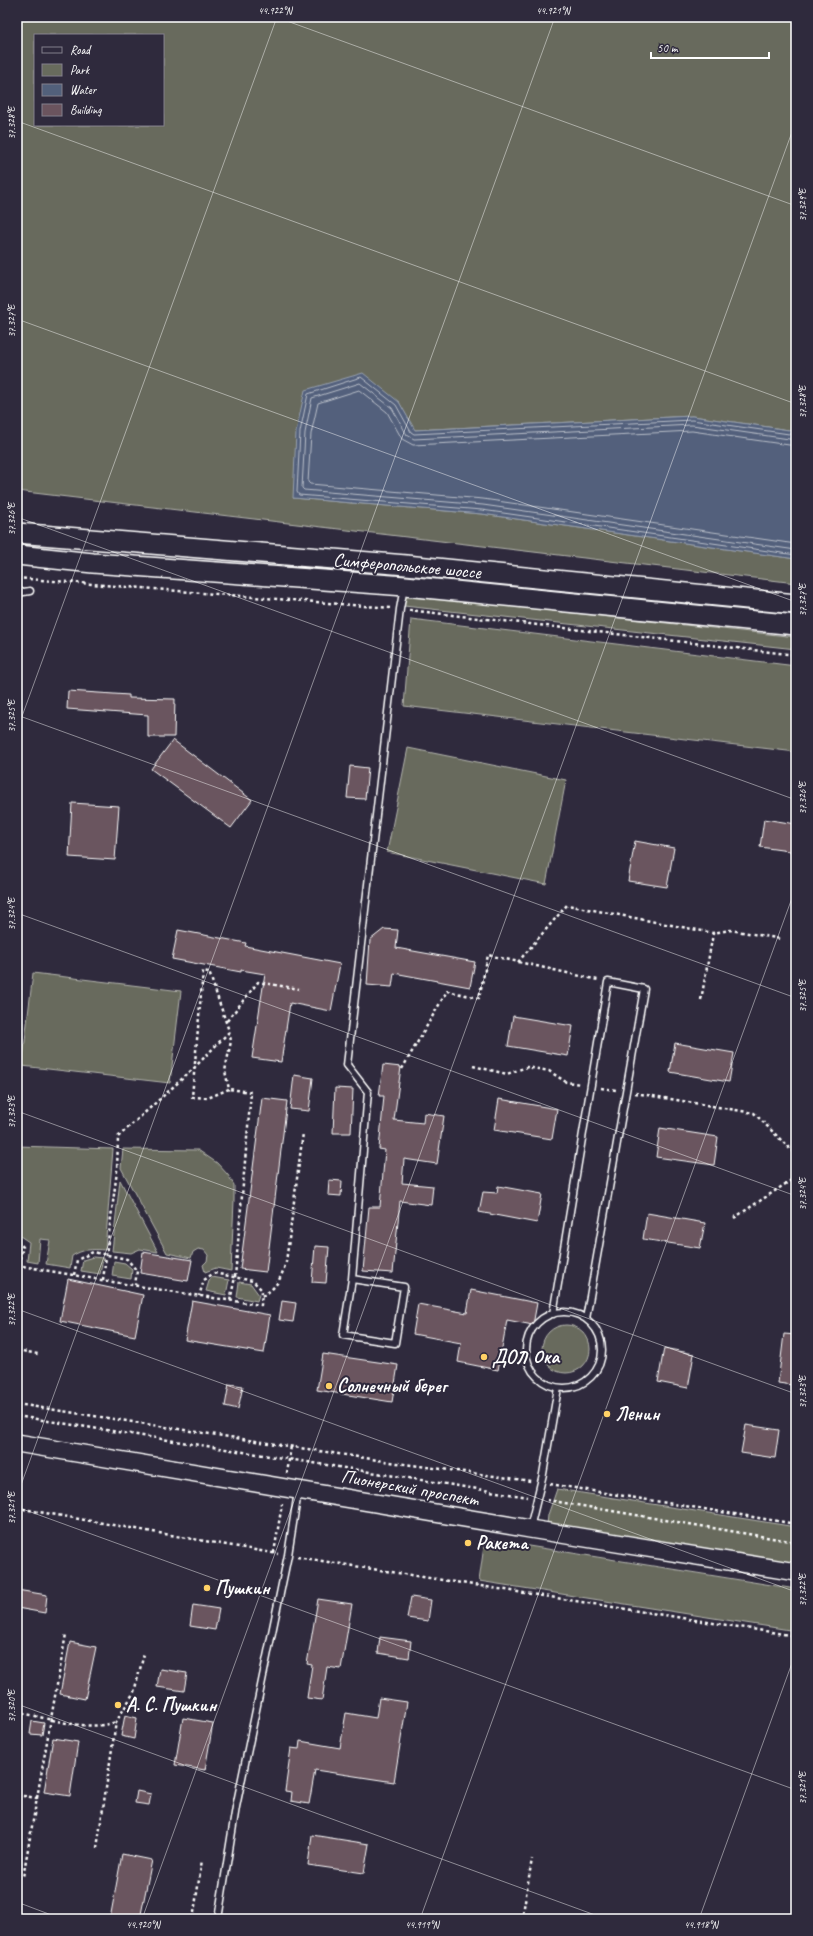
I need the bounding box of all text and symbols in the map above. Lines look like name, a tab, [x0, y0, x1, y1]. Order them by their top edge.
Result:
text: 44.922°N	[258, 4, 294, 17]
text: 44.921°N	[536, 4, 572, 17]
legend	[34, 34, 164, 126]
scale bar	[651, 34, 769, 60]
text: 50 m	[657, 40, 679, 56]
text: Road	[70, 42, 92, 58]
text: Park	[70, 62, 91, 78]
text: Water	[70, 82, 98, 98]
text: Building	[70, 102, 102, 118]
text: 37.328°E	[5, 105, 18, 139]
text: 37.329°E	[796, 187, 809, 221]
text: 37.327°E	[5, 303, 18, 337]
text: 37.328°E	[796, 384, 809, 418]
text: 37.326°E	[5, 501, 18, 535]
street label: Симферопольское шоссе	[332, 548, 484, 585]
text: 37.327°E	[796, 582, 809, 616]
text: 37.325°E	[5, 698, 18, 732]
text: 37.326°E	[796, 780, 809, 814]
text: 37.324°E	[5, 896, 18, 930]
text: 37.325°E	[796, 978, 809, 1012]
text: 37.323°E	[5, 1094, 18, 1128]
text: 37.324°E	[796, 1176, 809, 1210]
text: 37.322°E	[5, 1292, 18, 1326]
place label: ДОЛ Ока	[492, 1345, 560, 1369]
marker: ДОЛ Ока	[479, 1352, 489, 1362]
place label: Солнечный берег	[337, 1374, 449, 1398]
text: 37.323°E	[796, 1374, 809, 1408]
marker: Солнечный берег	[324, 1381, 334, 1391]
place label: Ленин	[615, 1402, 661, 1426]
marker: Ленин	[602, 1409, 612, 1419]
street label: Пионерский проспект	[339, 1464, 482, 1512]
text: 37.321°E	[5, 1490, 18, 1524]
place label: Ракета	[476, 1531, 529, 1555]
marker: Ракета	[463, 1538, 473, 1548]
text: 37.322°E	[796, 1572, 809, 1606]
place label: Пушкин	[215, 1576, 271, 1600]
marker: Пушкин	[202, 1583, 212, 1593]
text: 37.320°E	[5, 1688, 18, 1722]
place label: А. С. Пушкин	[126, 1693, 218, 1717]
marker: А. С. Пушкин	[113, 1700, 123, 1710]
text: 37.321°E	[796, 1770, 809, 1804]
text: 44.920°N	[126, 1918, 162, 1931]
text: 44.919°N	[405, 1918, 441, 1931]
text: 44.918°N	[684, 1918, 720, 1931]

